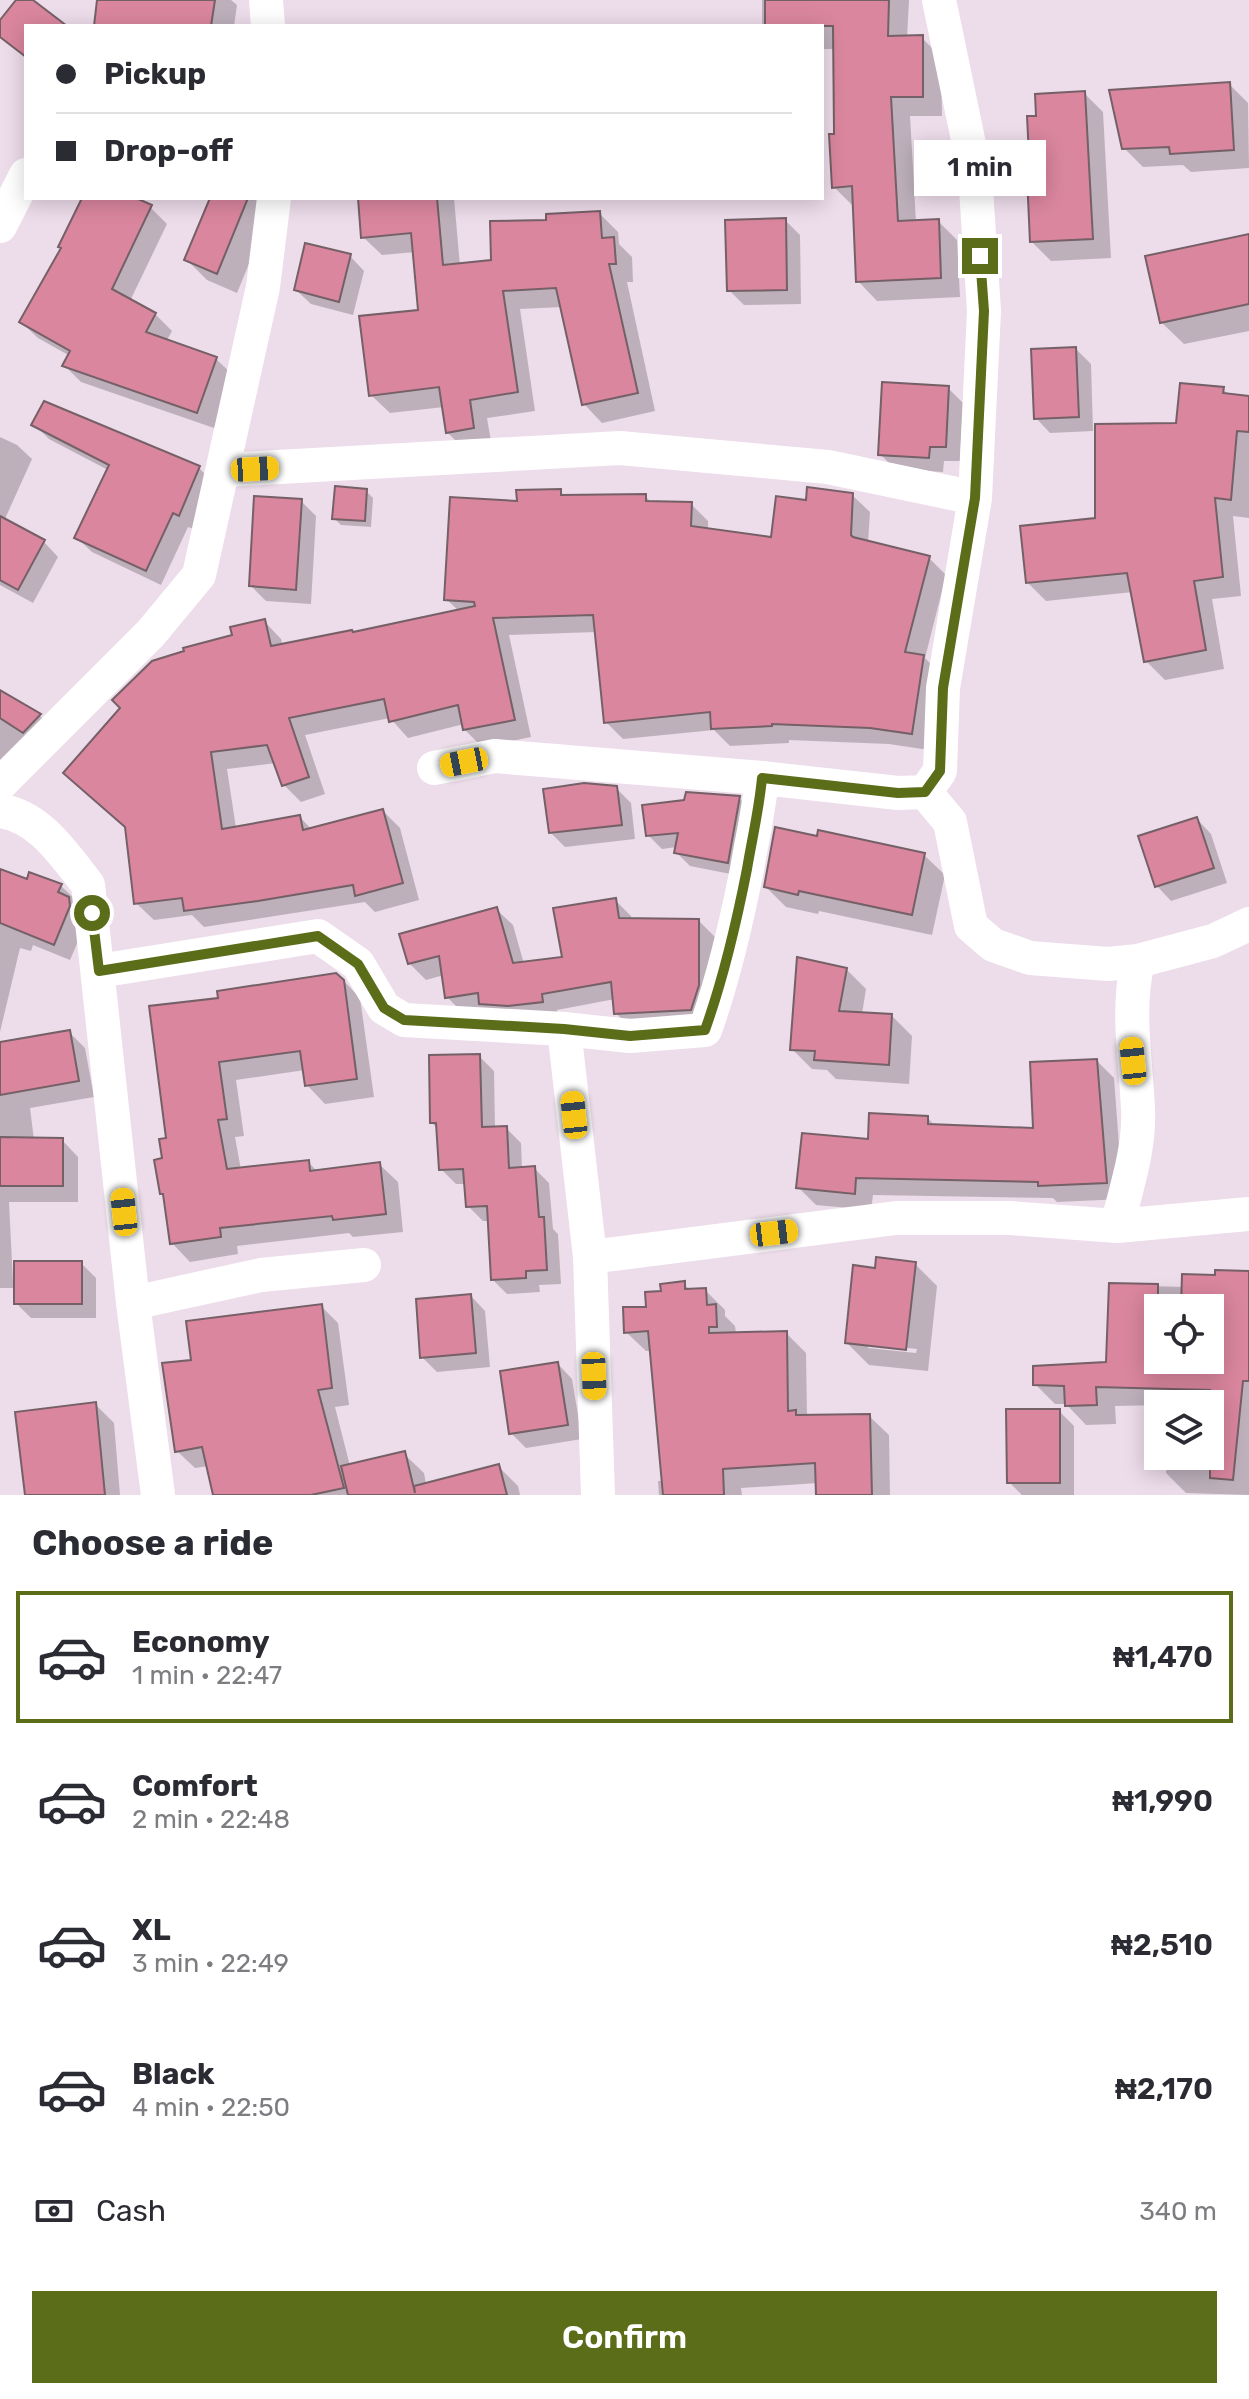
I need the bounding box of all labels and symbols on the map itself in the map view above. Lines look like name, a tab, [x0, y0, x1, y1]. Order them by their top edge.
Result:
callout: 1 min	[914, 140, 1046, 196]
route end	[962, 238, 998, 274]
car	[230, 456, 280, 482]
car	[438, 746, 490, 778]
route start	[74, 895, 110, 931]
car	[1119, 1036, 1147, 1086]
car	[560, 1090, 588, 1140]
car	[110, 1187, 138, 1237]
car	[749, 1218, 799, 1248]
car	[581, 1352, 607, 1400]

